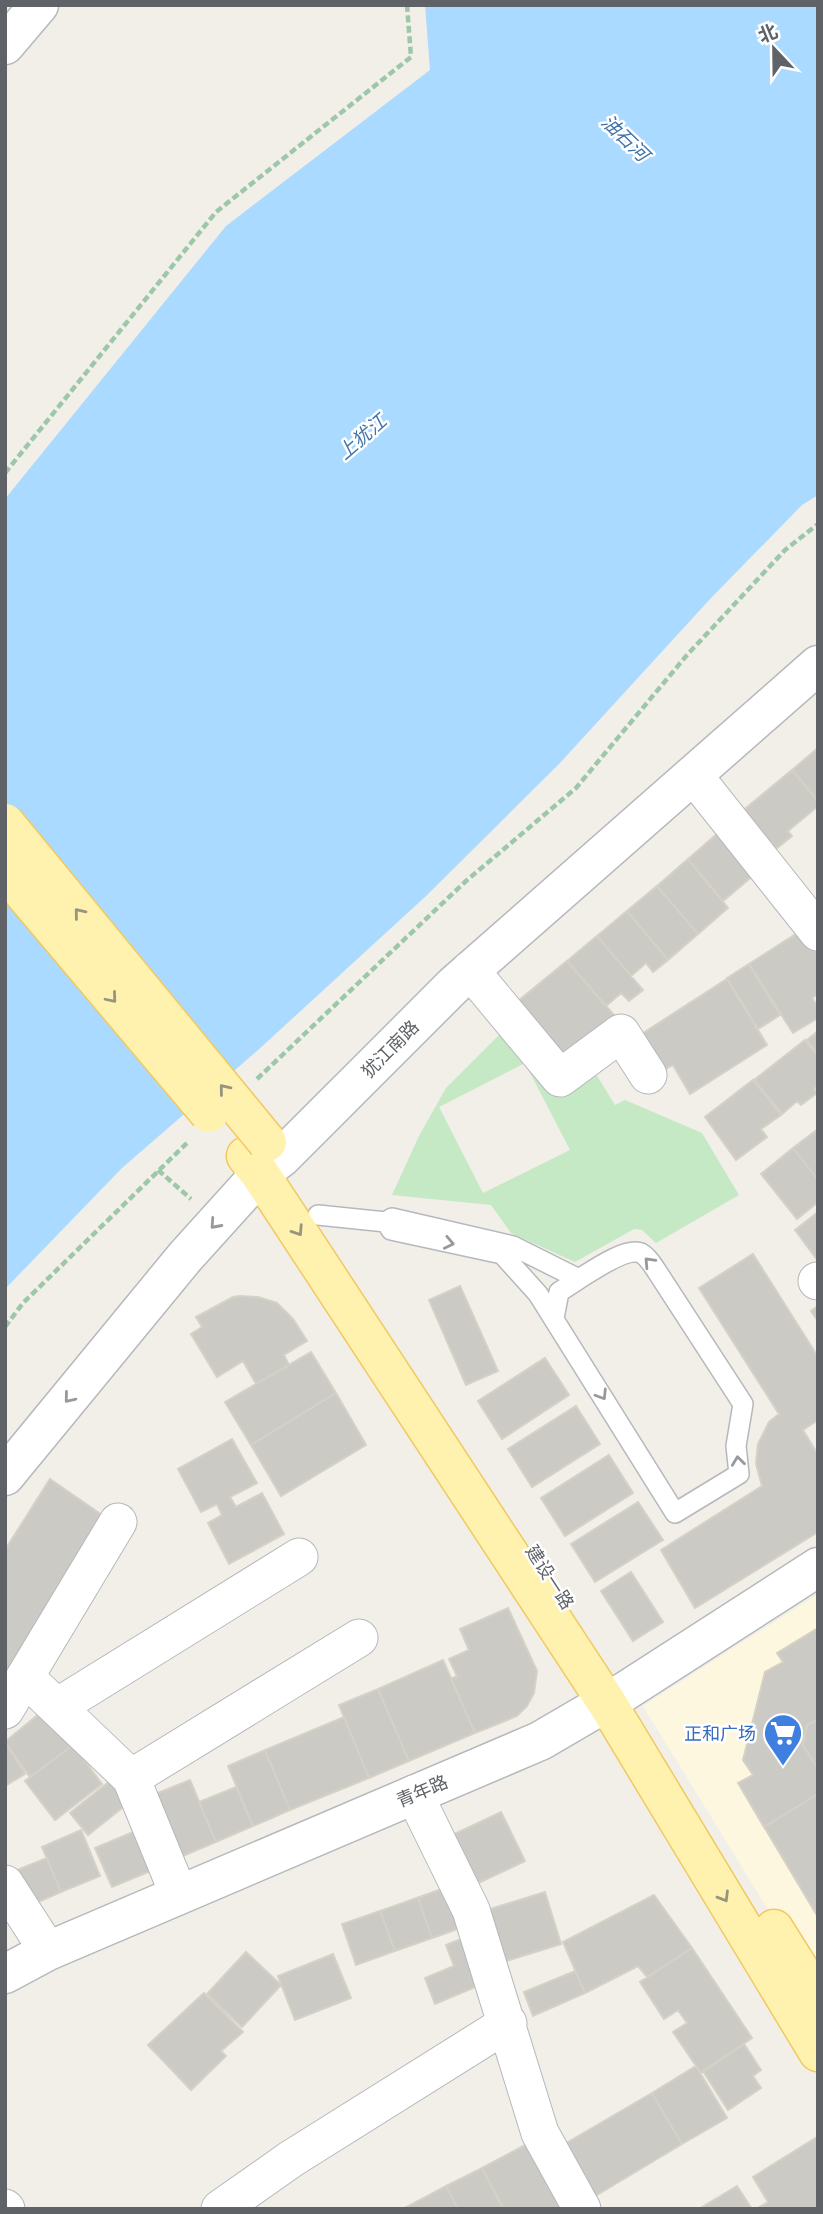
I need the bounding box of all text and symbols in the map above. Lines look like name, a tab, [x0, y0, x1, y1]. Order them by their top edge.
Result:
north arrow	[739, 14, 809, 84]
text: 北	[755, 19, 781, 48]
water label: 油石河	[597, 110, 656, 169]
water label: 上犹江	[333, 408, 393, 464]
one-way arrow	[75, 909, 87, 922]
one-way arrow	[104, 990, 116, 1003]
street label: 犹江南路	[357, 1016, 423, 1082]
one-way arrow	[219, 1085, 232, 1097]
one-way arrow	[211, 1215, 224, 1228]
one-way arrow	[290, 1223, 302, 1236]
one-way arrow	[443, 1234, 455, 1249]
one-way arrow	[645, 1258, 657, 1271]
one-way arrow	[593, 1388, 606, 1401]
one-way arrow	[65, 1390, 78, 1402]
one-way arrow	[730, 1455, 745, 1466]
street label: 建设一路	[522, 1541, 578, 1613]
supermarket icon: 正和广场	[762, 1712, 804, 1767]
place label: 正和广场	[684, 1723, 756, 1744]
street label: 青年路	[393, 1771, 451, 1811]
one-way arrow	[716, 1890, 729, 1903]

